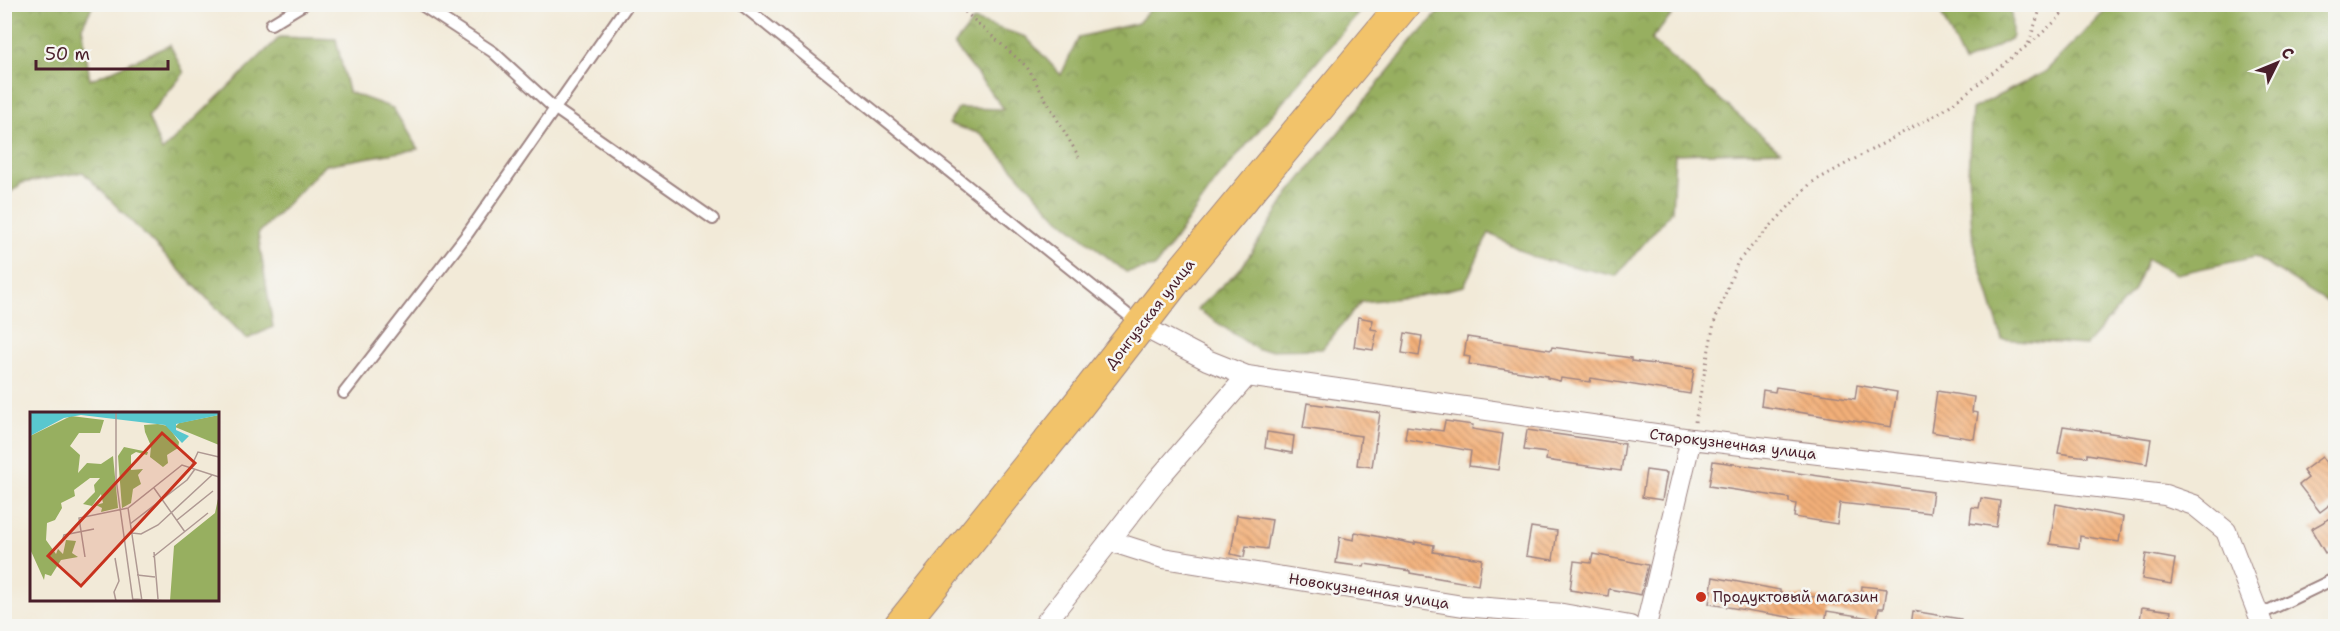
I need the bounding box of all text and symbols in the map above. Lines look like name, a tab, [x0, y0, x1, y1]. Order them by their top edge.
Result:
scale bar	[36, 33, 168, 71]
north arrow	[2247, 33, 2307, 93]
text: 50 m	[45, 42, 90, 66]
text: С	[2277, 42, 2299, 64]
street label: Донгузская улица	[1101, 254, 1200, 373]
inset map	[30, 412, 219, 601]
street label: Старокузнечная улица	[1648, 424, 1818, 464]
street label: Новокузнечная улица	[1287, 568, 1452, 614]
place label: Продуктовый магазин	[1713, 587, 1878, 607]
marker: Продуктовый магазин	[1694, 590, 1708, 604]

